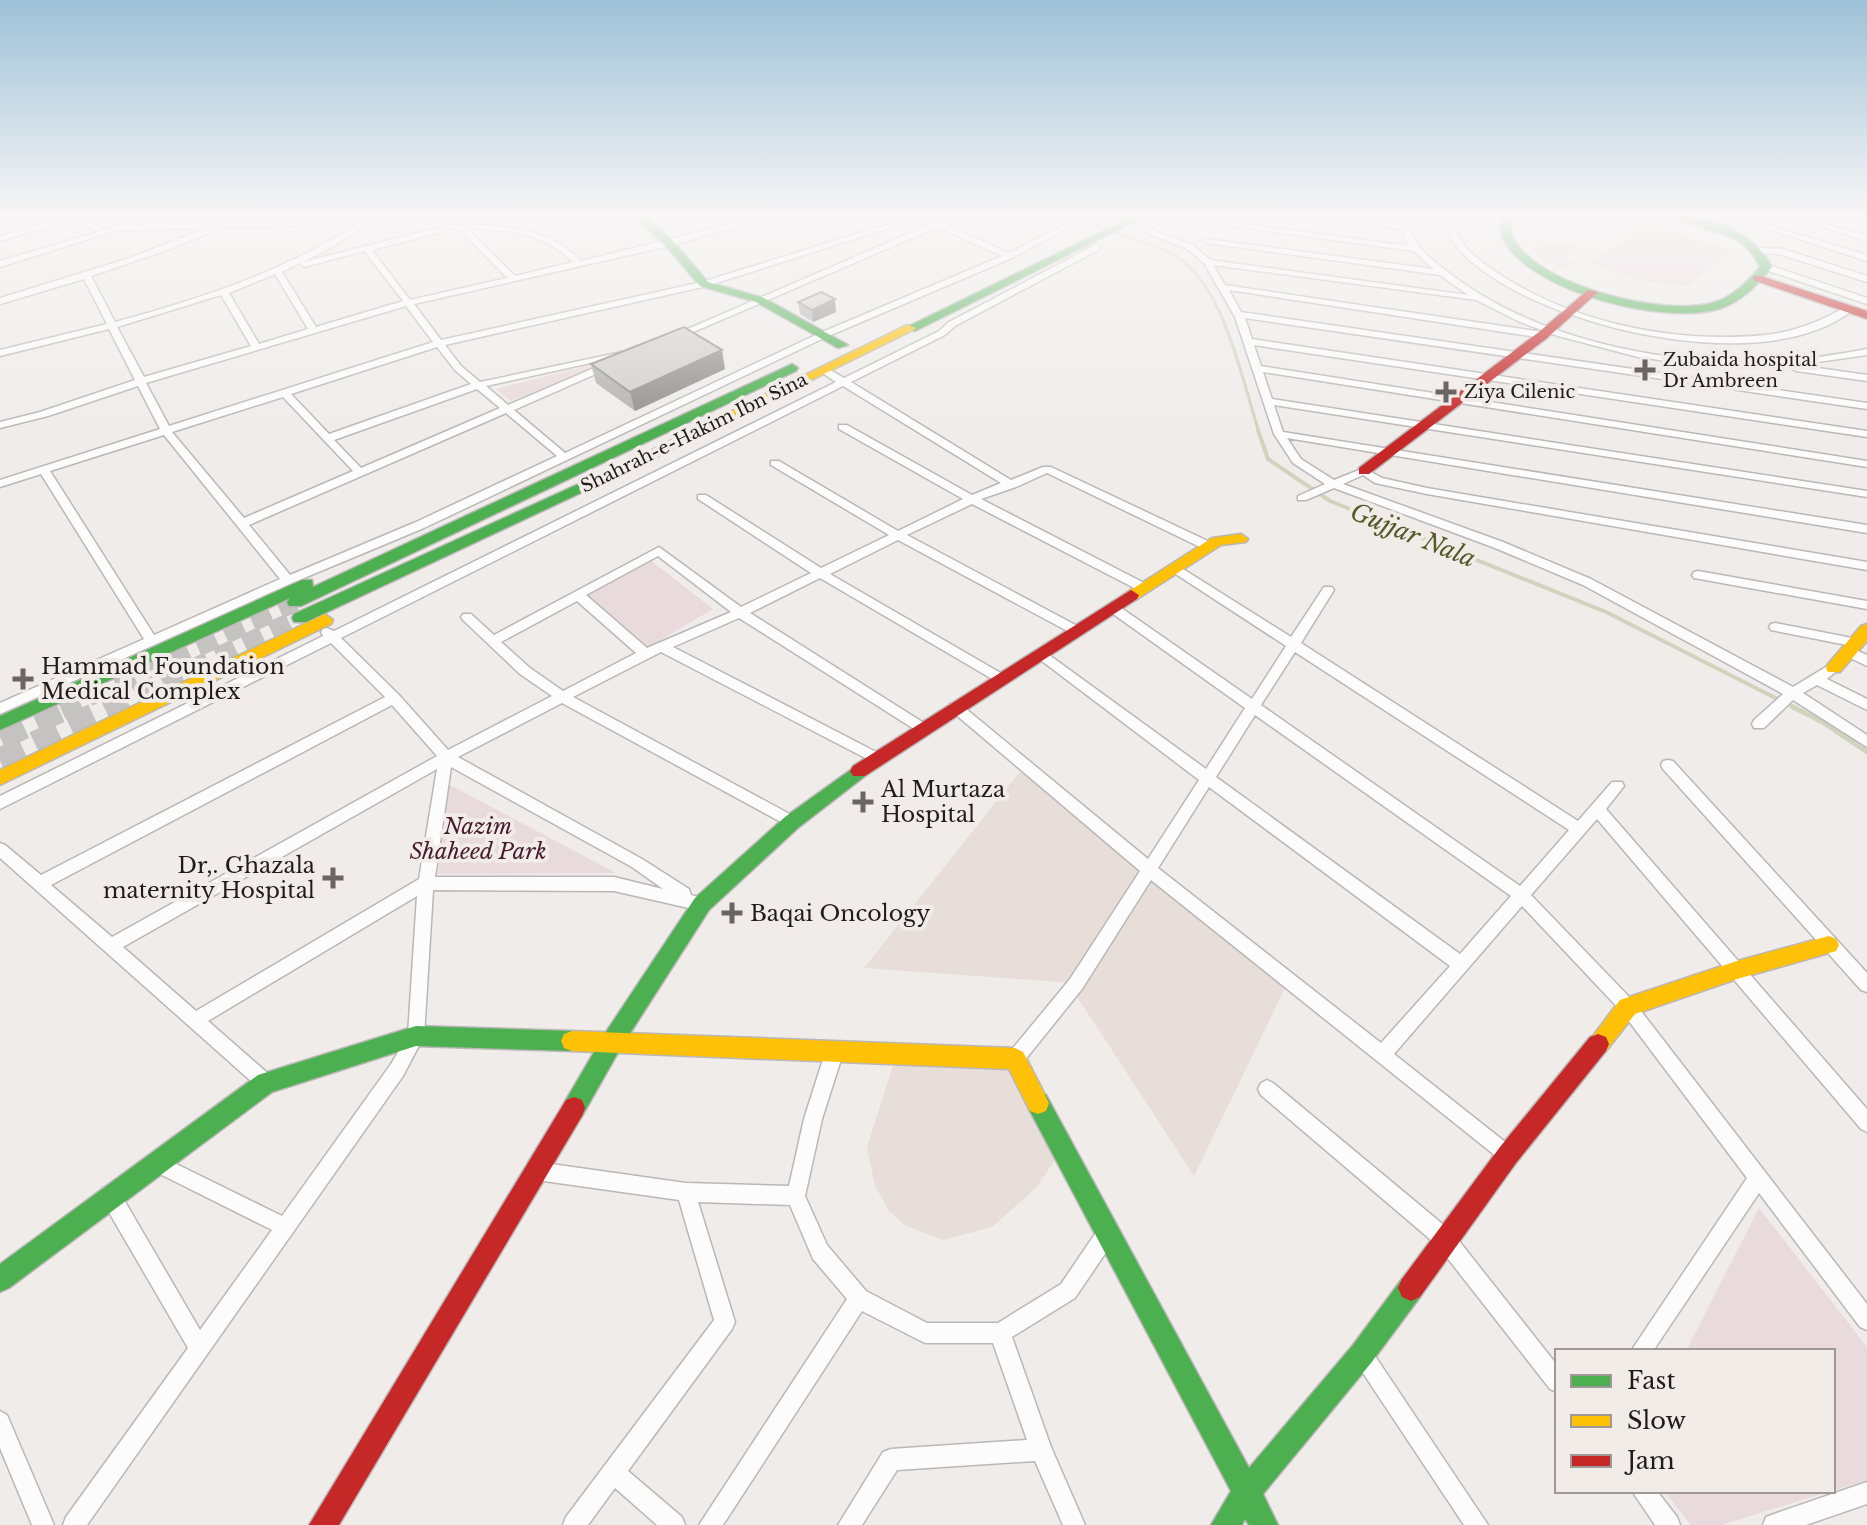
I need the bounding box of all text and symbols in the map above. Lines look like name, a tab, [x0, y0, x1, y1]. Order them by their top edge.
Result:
place label: Zubaida hospital Dr Ambreen	[1663, 349, 1817, 392]
marker: Zubaida hospital Dr Ambreen	[1634, 359, 1656, 381]
street label: Shahrah-e-Hakim Ibn Sina	[577, 368, 811, 498]
marker: Ziya Cilenic	[1435, 381, 1457, 403]
place label: Ziya Cilenic	[1464, 381, 1575, 403]
water label: Gujjar Nala	[1346, 497, 1480, 573]
place label: Hammad Foundation Medical Complex	[41, 653, 285, 705]
marker: Hammad Foundation Medical Complex	[12, 668, 34, 690]
place label: Al Murtaza Hospital	[880, 776, 1006, 828]
marker: Al Murtaza Hospital	[852, 791, 874, 813]
park label: Nazim Shaheed Park	[409, 813, 547, 865]
place label: Dr,. Ghazala maternity Hospital	[103, 852, 316, 904]
marker: Dr,. Ghazala maternity Hospital	[322, 867, 344, 889]
place label: Baqai Oncology	[750, 900, 930, 927]
marker: Baqai Oncology	[721, 902, 743, 924]
legend	[1555, 1349, 1835, 1493]
text: Fast	[1627, 1366, 1675, 1395]
text: Slow	[1627, 1406, 1686, 1435]
text: Jam	[1624, 1446, 1675, 1475]

